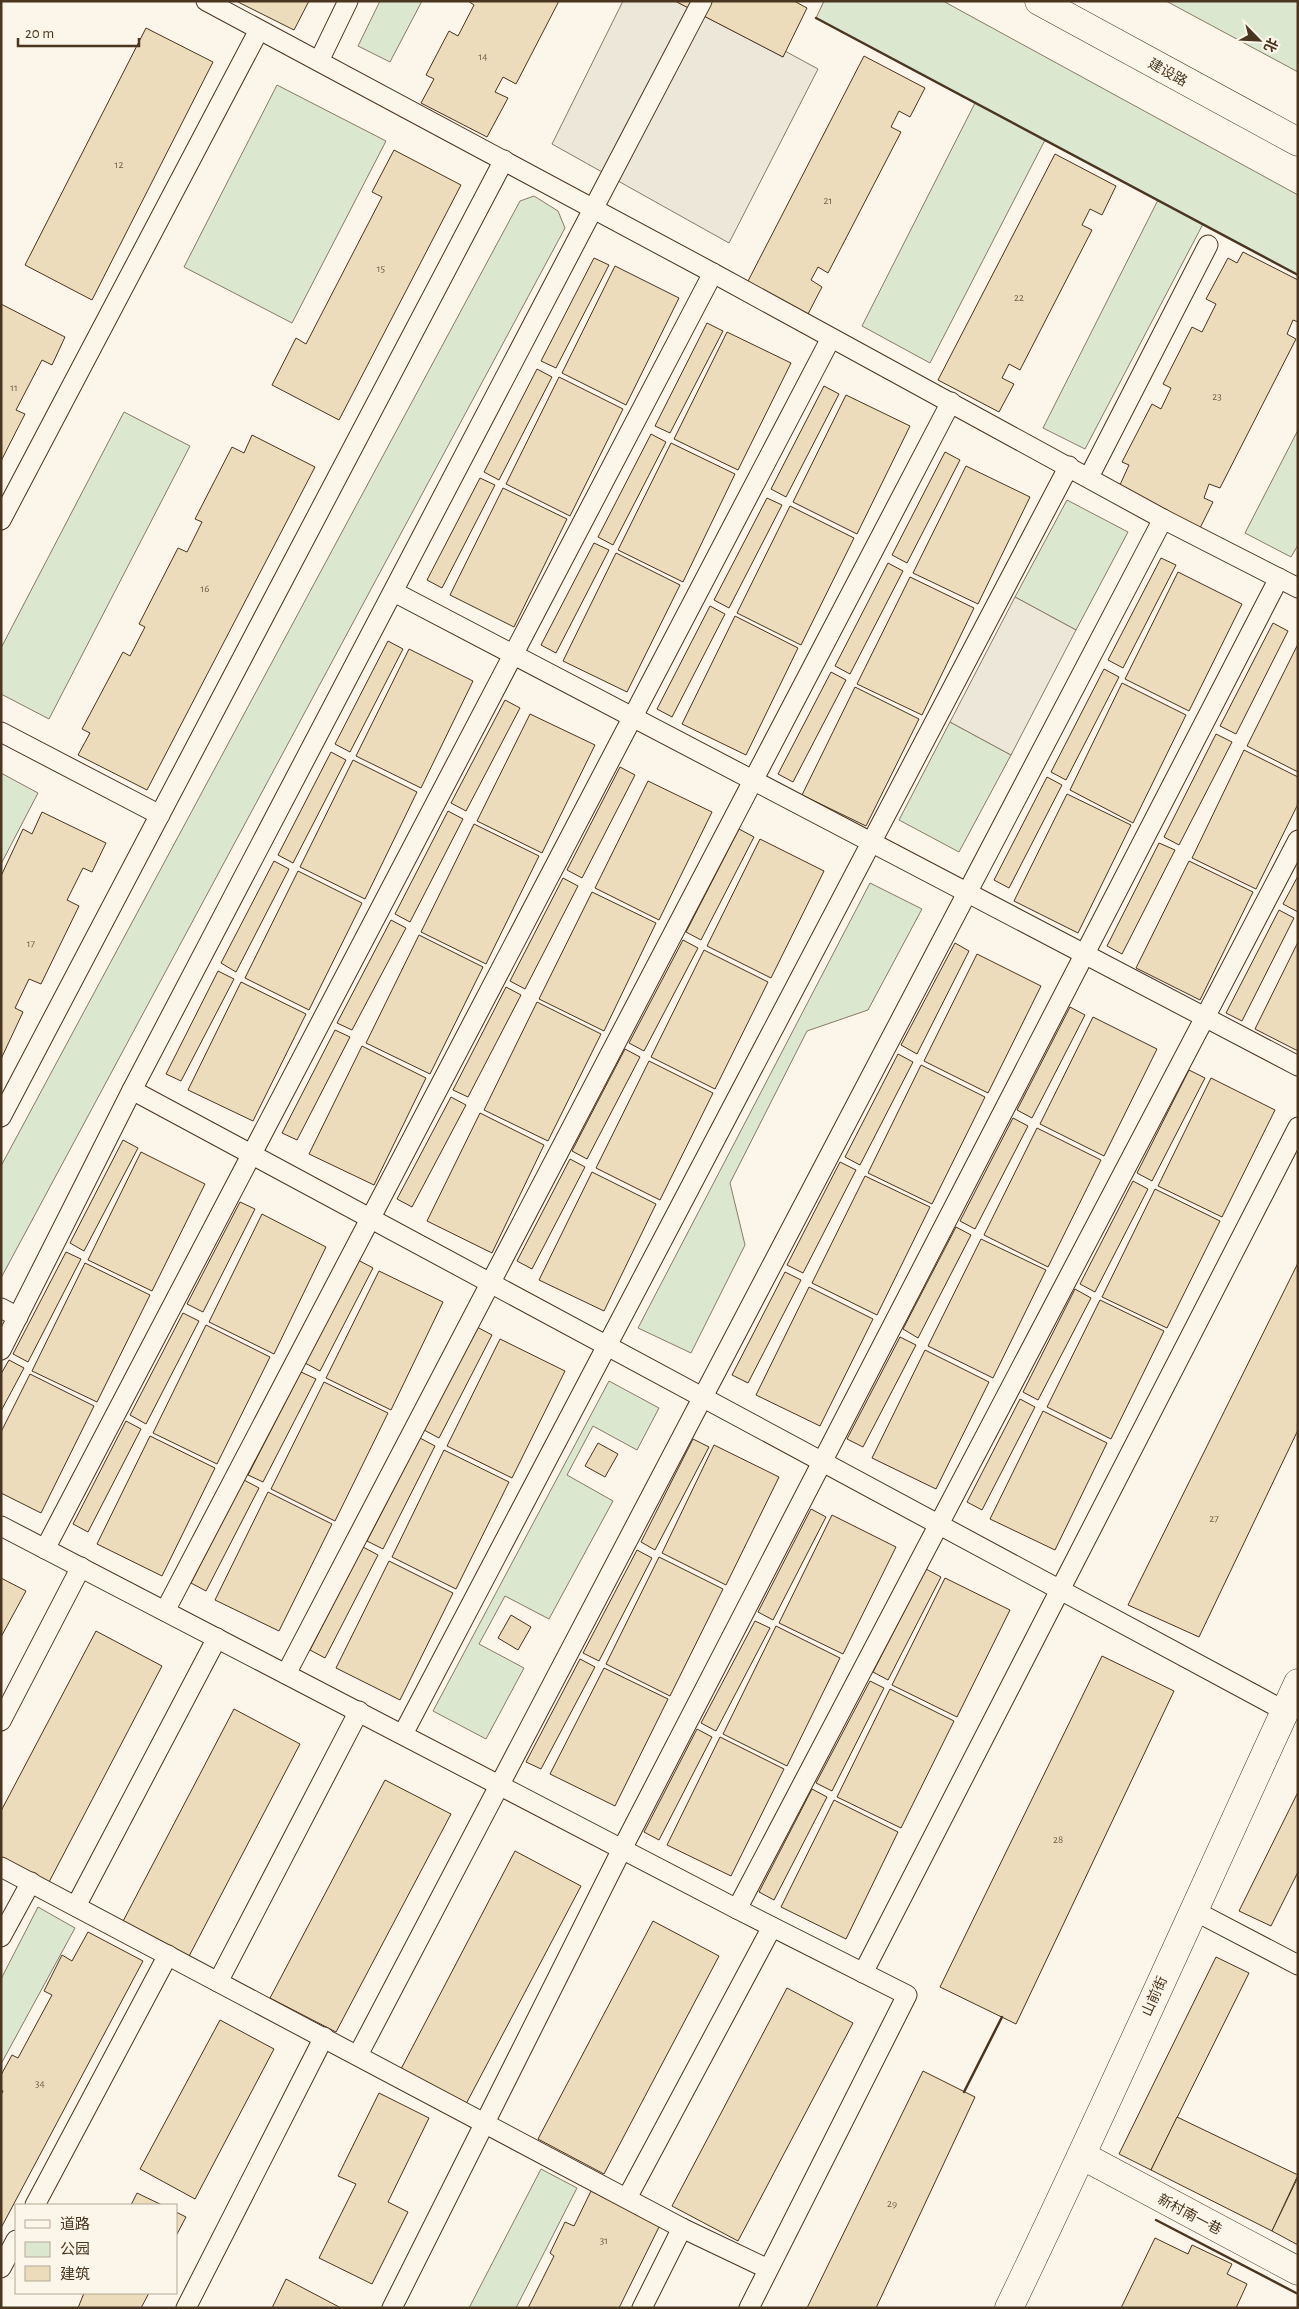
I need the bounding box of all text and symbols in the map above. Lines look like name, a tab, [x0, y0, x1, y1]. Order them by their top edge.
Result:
scale bar	[18, 15, 139, 47]
north arrow	[1234, 15, 1284, 65]
text: 20 m	[25, 26, 54, 41]
text: 北	[1261, 36, 1280, 55]
house number: 14	[478, 51, 488, 62]
street label: 建设路	[1146, 56, 1190, 89]
house number: 12	[115, 159, 123, 170]
house number: 21	[824, 195, 832, 206]
house number: 15	[377, 263, 386, 274]
house number: 22	[1014, 292, 1024, 303]
house number: 11	[10, 382, 18, 393]
house number: 23	[1212, 391, 1222, 402]
house number: 16	[201, 583, 209, 594]
house number: 17	[27, 938, 36, 949]
house number: 27	[1209, 1513, 1219, 1524]
house number: 28	[1053, 1834, 1063, 1845]
street label: 山前街	[1138, 1974, 1170, 2018]
house number: 34	[35, 2078, 45, 2089]
street label: 新村南一巷	[1155, 2191, 1225, 2237]
house number: 29	[887, 2198, 897, 2209]
legend	[15, 2204, 178, 2294]
text: 道路	[60, 2216, 90, 2232]
house number: 31	[600, 2235, 608, 2246]
text: 公园	[60, 2241, 90, 2257]
text: 建筑	[60, 2266, 90, 2282]

